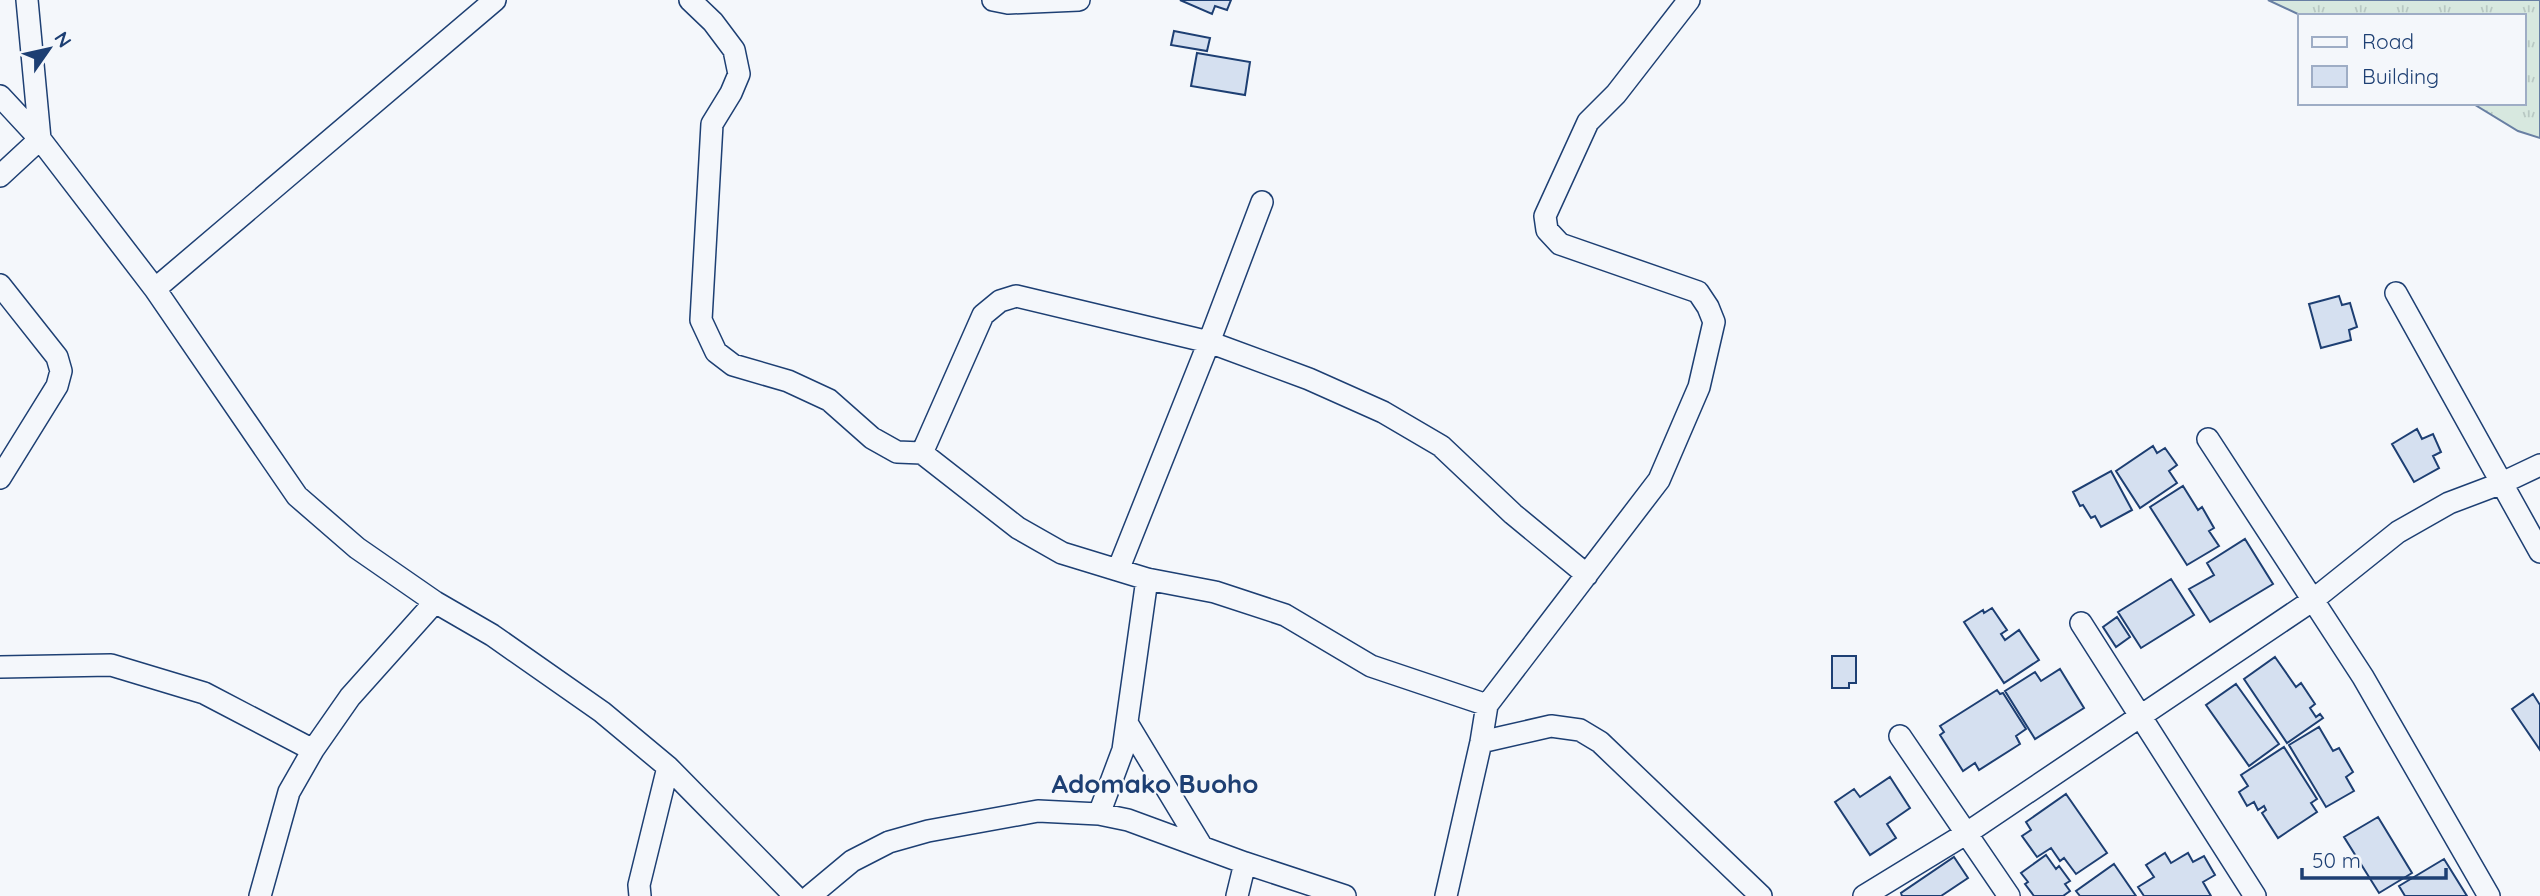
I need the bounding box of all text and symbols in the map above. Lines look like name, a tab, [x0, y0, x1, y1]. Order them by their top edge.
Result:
north arrow	[14, 14, 84, 84]
legend	[2298, 14, 2526, 105]
text: N	[49, 27, 77, 52]
text: Road	[2362, 28, 2414, 54]
text: Building	[2362, 63, 2439, 89]
district label: Adomako Buoho	[1051, 767, 1259, 800]
scale bar	[2302, 836, 2446, 880]
text: 50 m	[2312, 847, 2361, 873]

